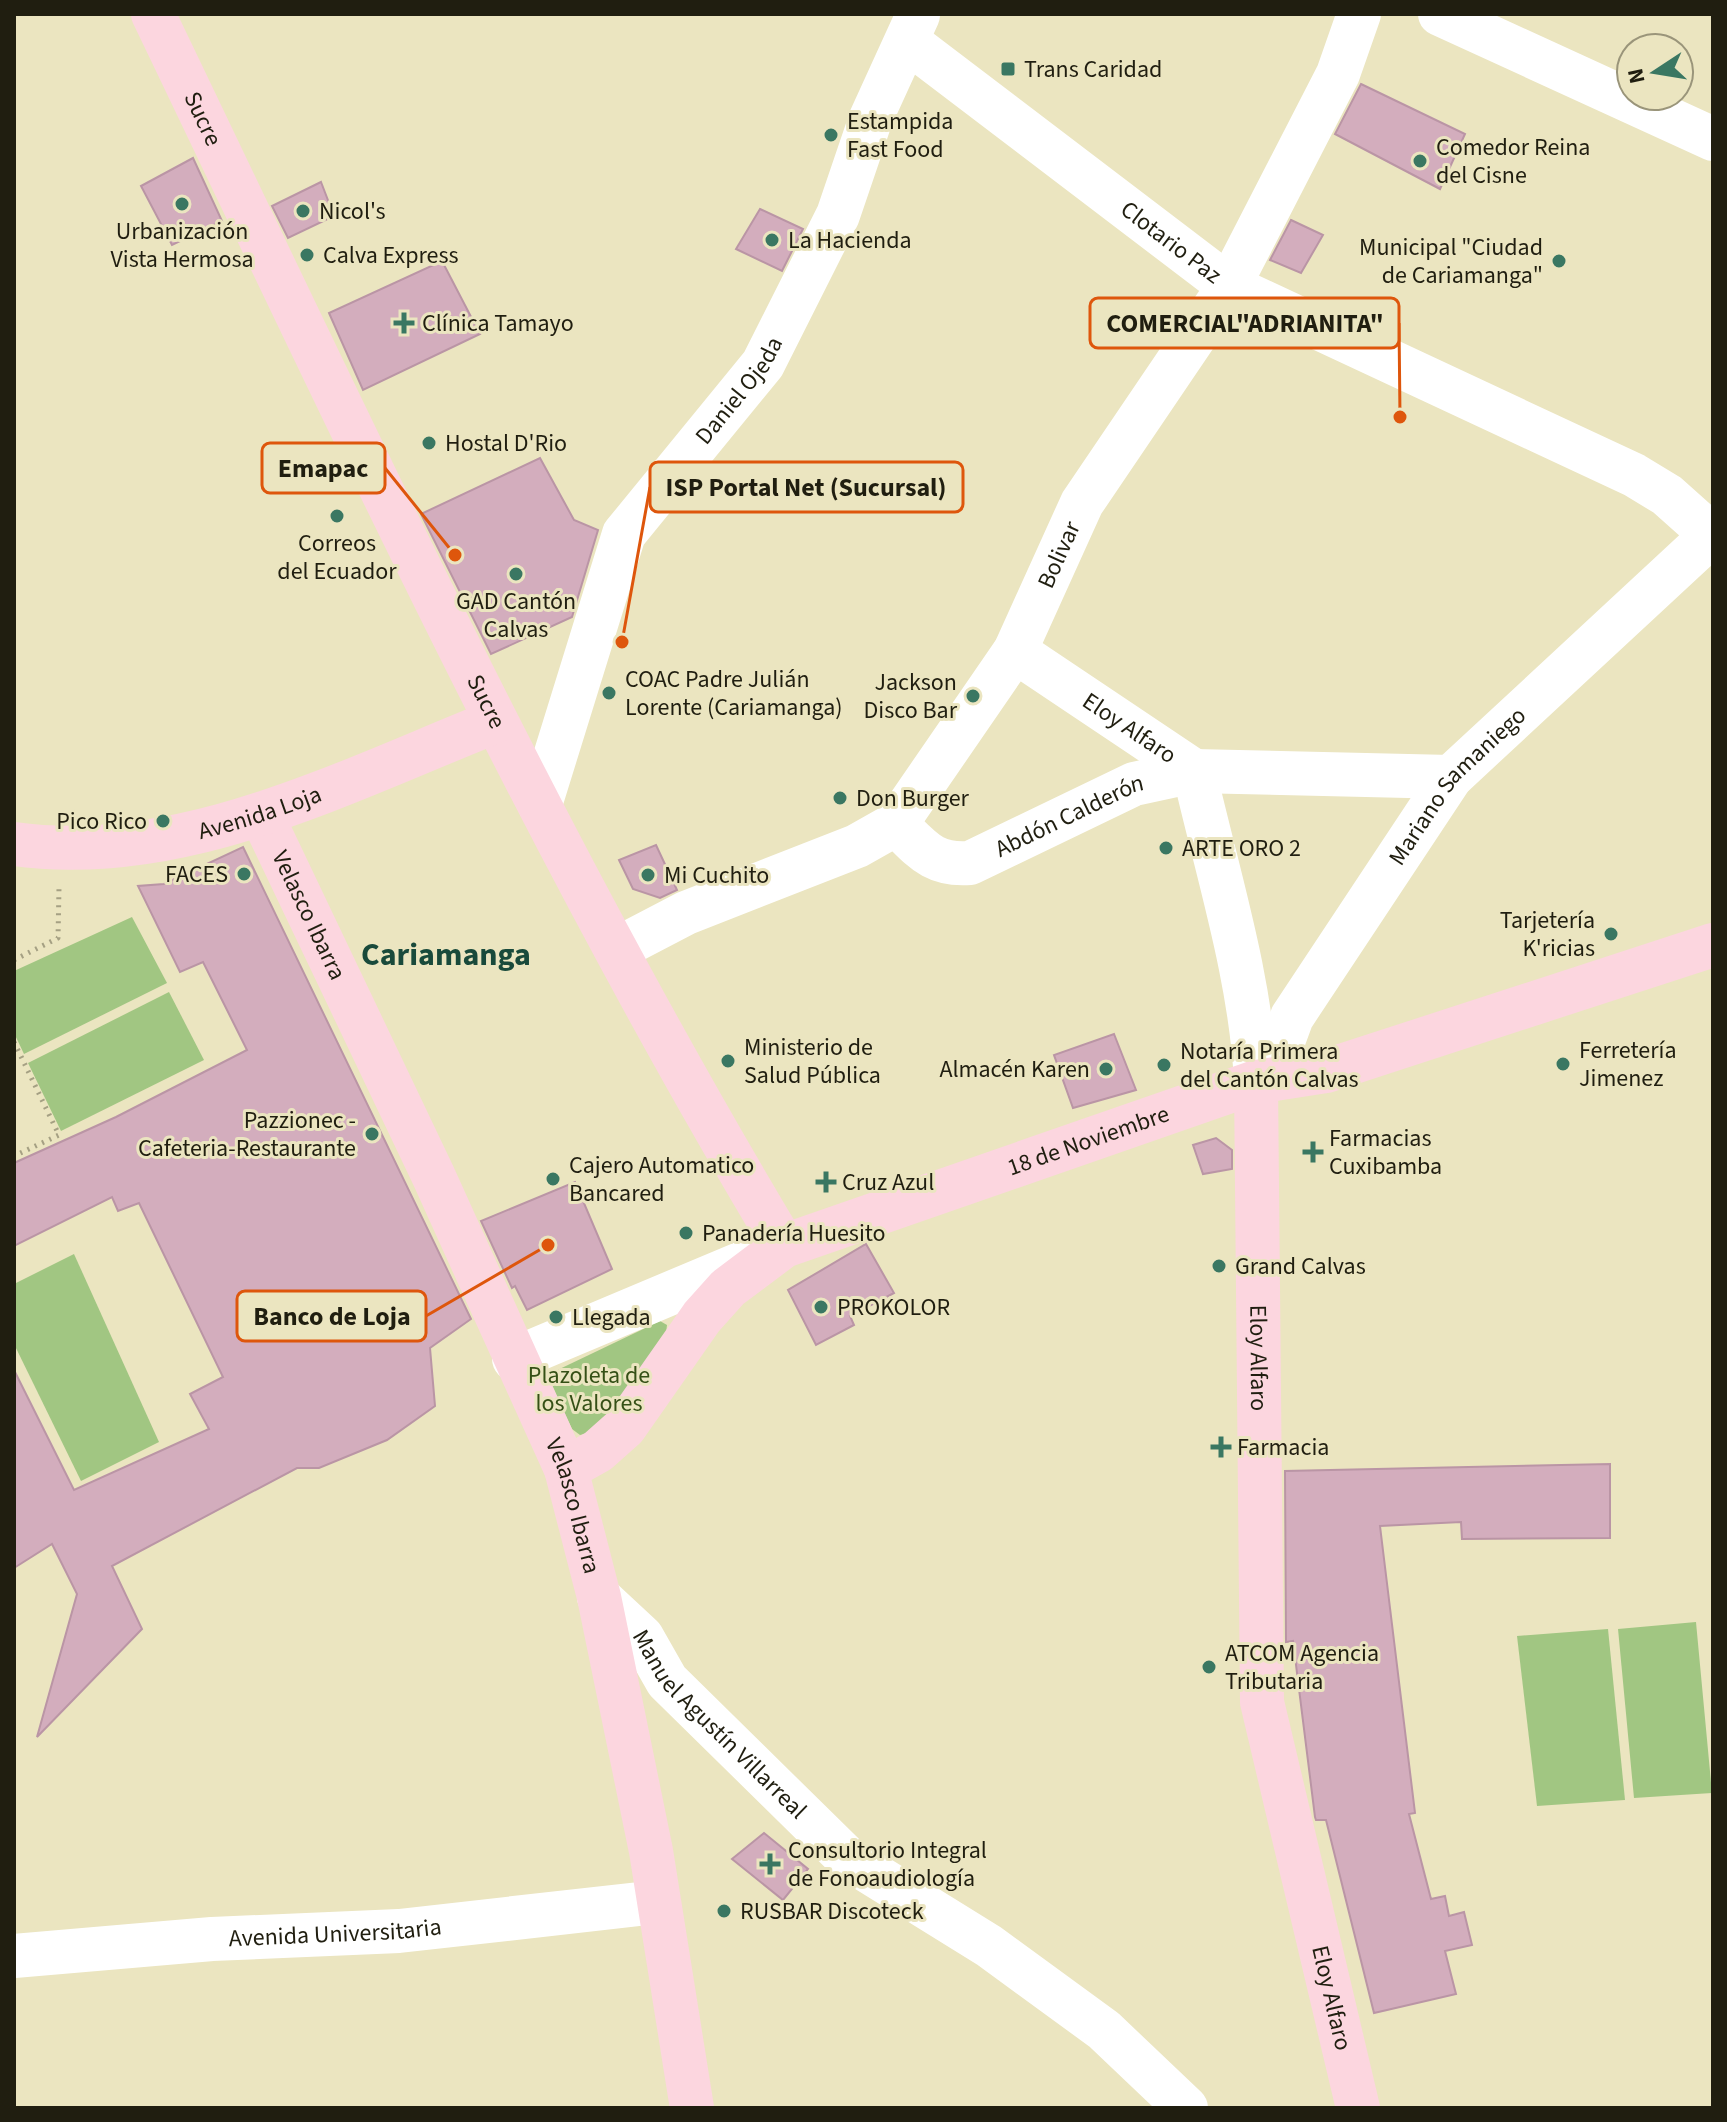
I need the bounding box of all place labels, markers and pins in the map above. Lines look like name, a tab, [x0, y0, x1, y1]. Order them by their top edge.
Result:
place label: Trans Caridad	[1024, 52, 1162, 87]
marker: Trans Caridad	[999, 60, 1017, 78]
place label: Estampida Fast Food	[847, 104, 953, 167]
marker: Estampida Fast Food	[822, 126, 840, 144]
place label: Comedor Reina del Cisne	[1436, 130, 1590, 193]
marker: Comedor Reina del Cisne	[1411, 152, 1429, 170]
place label: Nicol's	[319, 194, 386, 229]
marker: Urbanización Vista Hermosa	[173, 195, 191, 213]
marker: Nicol's	[294, 202, 312, 220]
place label: Urbanización Vista Hermosa	[110, 214, 254, 277]
place label: La Hacienda	[788, 223, 912, 258]
place label: Municipal "Ciudad de Cariamanga"	[1359, 230, 1543, 293]
marker: La Hacienda	[763, 231, 781, 249]
place label: Calva Express	[323, 238, 459, 273]
marker: Calva Express	[298, 246, 316, 264]
marker: Municipal "Ciudad de Cariamanga"	[1550, 252, 1568, 270]
callout: COMERCIAL"ADRIANITA"	[1090, 298, 1399, 348]
place label: Clínica Tamayo	[422, 306, 574, 341]
marker: Clínica Tamayo	[393, 312, 415, 334]
place label: Hostal D'Rio	[445, 426, 567, 461]
marker: Hostal D'Rio	[420, 434, 438, 452]
callout: Emapac	[262, 443, 385, 493]
callout: ISP Portal Net (Sucursal)	[650, 462, 963, 512]
marker: Correos del Ecuador	[328, 507, 346, 525]
place label: Correos del Ecuador	[277, 526, 397, 589]
marker: GAD Cantón Calvas	[507, 565, 525, 583]
place label: GAD Cantón Calvas	[456, 584, 576, 647]
place label: COAC Padre Julián Lorente (Cariamanga)	[625, 662, 843, 725]
place label: Jackson Disco Bar	[863, 665, 958, 728]
marker: COAC Padre Julián Lorente (Cariamanga)	[600, 684, 618, 702]
marker: Jackson Disco Bar	[964, 687, 982, 705]
place label: Don Burger	[856, 781, 970, 816]
marker: Don Burger	[831, 789, 849, 807]
place label: Pico Rico	[56, 804, 147, 839]
marker: Pico Rico	[154, 812, 172, 830]
place label: ARTE ORO 2	[1182, 831, 1301, 866]
marker: ARTE ORO 2	[1157, 839, 1175, 857]
place label: FACES	[165, 857, 228, 892]
place label: Mi Cuchito	[664, 858, 769, 893]
marker: FACES	[235, 865, 253, 883]
marker: Mi Cuchito	[639, 866, 657, 884]
place label: Tarjetería K'ricias	[1500, 903, 1595, 966]
marker: Tarjetería K'ricias	[1602, 925, 1620, 943]
place label: Ministerio de Salud Pública	[744, 1030, 881, 1093]
place label: Ferretería Jimenez	[1579, 1033, 1677, 1096]
place label: Notaría Primera del Cantón Calvas	[1180, 1034, 1359, 1097]
marker: Ministerio de Salud Pública	[719, 1052, 737, 1070]
place label: Almacén Karen	[939, 1052, 1090, 1087]
marker: Ferretería Jimenez	[1554, 1055, 1572, 1073]
marker: Notaría Primera del Cantón Calvas	[1155, 1056, 1173, 1074]
marker: Almacén Karen	[1097, 1060, 1115, 1078]
place label: Pazzionec - Cafeteria-Restaurante	[138, 1103, 356, 1166]
place label: Farmacias Cuxibamba	[1329, 1121, 1442, 1184]
marker: Pazzionec - Cafeteria-Restaurante	[363, 1125, 381, 1143]
marker: Farmacias Cuxibamba	[1304, 1143, 1322, 1161]
place label: Cajero Automatico Bancared	[569, 1148, 754, 1211]
place label: Cruz Azul	[842, 1165, 934, 1200]
marker: Cajero Automatico Bancared	[544, 1170, 562, 1188]
marker: Cruz Azul	[817, 1173, 835, 1191]
place label: Panadería Huesito	[702, 1216, 886, 1251]
marker: Panadería Huesito	[677, 1224, 695, 1242]
place label: Grand Calvas	[1235, 1249, 1366, 1284]
marker: Grand Calvas	[1210, 1257, 1228, 1275]
place label: PROKOLOR	[837, 1290, 951, 1325]
callout: Banco de Loja	[237, 1291, 426, 1341]
marker: PROKOLOR	[812, 1298, 830, 1316]
place label: Llegada	[572, 1300, 651, 1335]
marker: Llegada	[547, 1308, 565, 1326]
place label: Farmacia	[1237, 1430, 1329, 1465]
marker: Farmacia	[1212, 1438, 1230, 1456]
place label: ATCOM Agencia Tributaria	[1225, 1636, 1379, 1699]
marker: ATCOM Agencia Tributaria	[1200, 1658, 1218, 1676]
place label: Consultorio Integral de Fonoaudiología	[788, 1833, 987, 1896]
marker: Consultorio Integral de Fonoaudiología	[759, 1853, 781, 1875]
place label: RUSBAR Discoteck	[740, 1894, 924, 1929]
marker: RUSBAR Discoteck	[715, 1902, 733, 1920]

